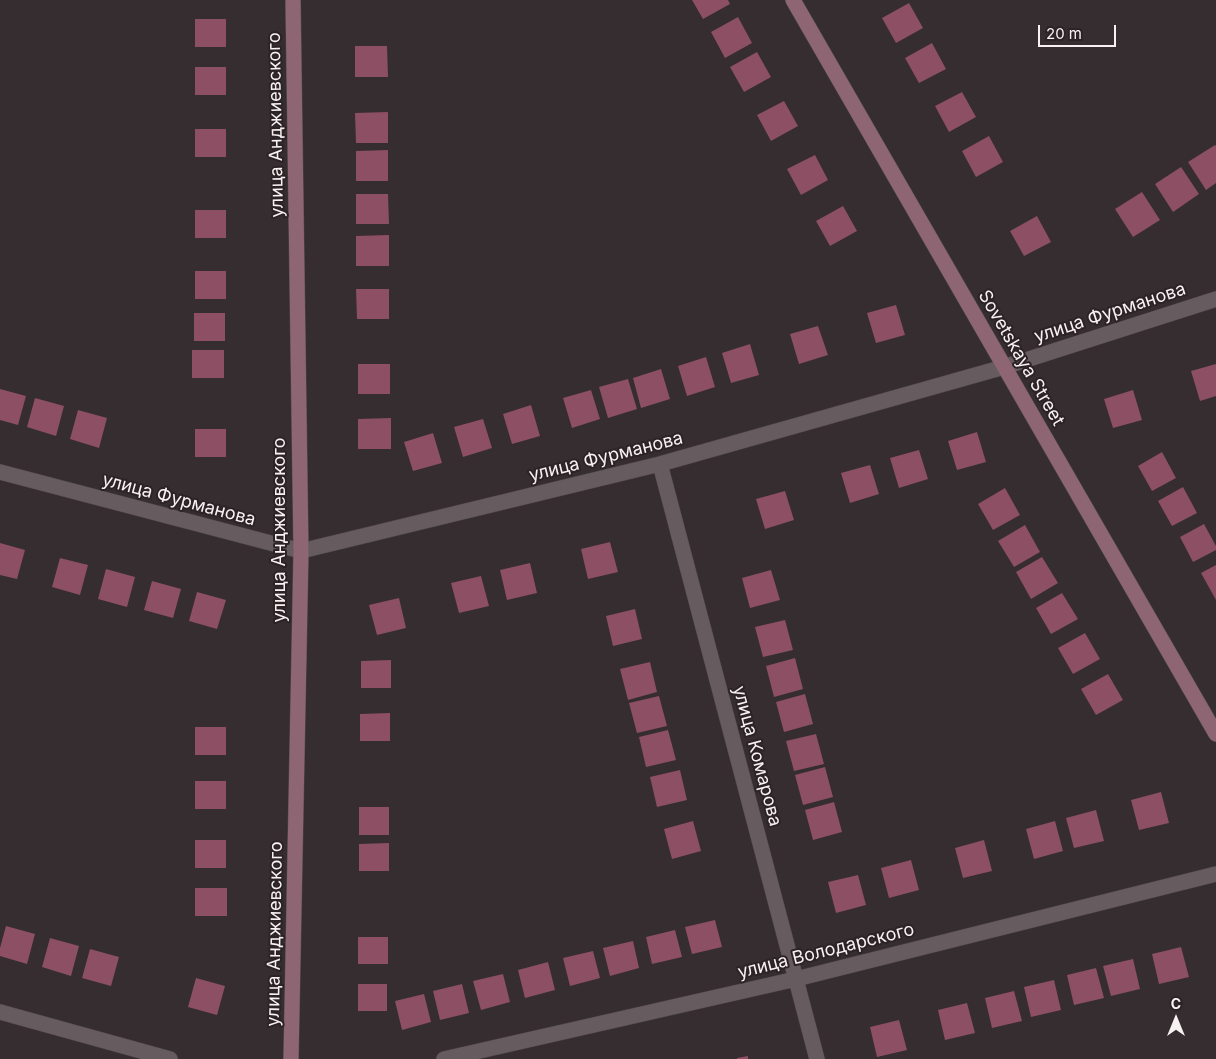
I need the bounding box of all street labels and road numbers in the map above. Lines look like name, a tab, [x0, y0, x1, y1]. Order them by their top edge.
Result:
street label: улица Анджиевского	[264, 32, 288, 218]
street label: улица Фурманова	[1032, 278, 1188, 348]
street label: Sovetskaya Street	[973, 286, 1069, 430]
street label: улица Фурманова	[527, 427, 685, 487]
street label: улица Анджиевского	[269, 437, 291, 623]
street label: улица Фурманова	[100, 469, 258, 531]
street label: улица Комарова	[728, 683, 786, 829]
street label: улица Анджиевского	[263, 841, 287, 1027]
street label: улица Володарского	[736, 919, 916, 983]

